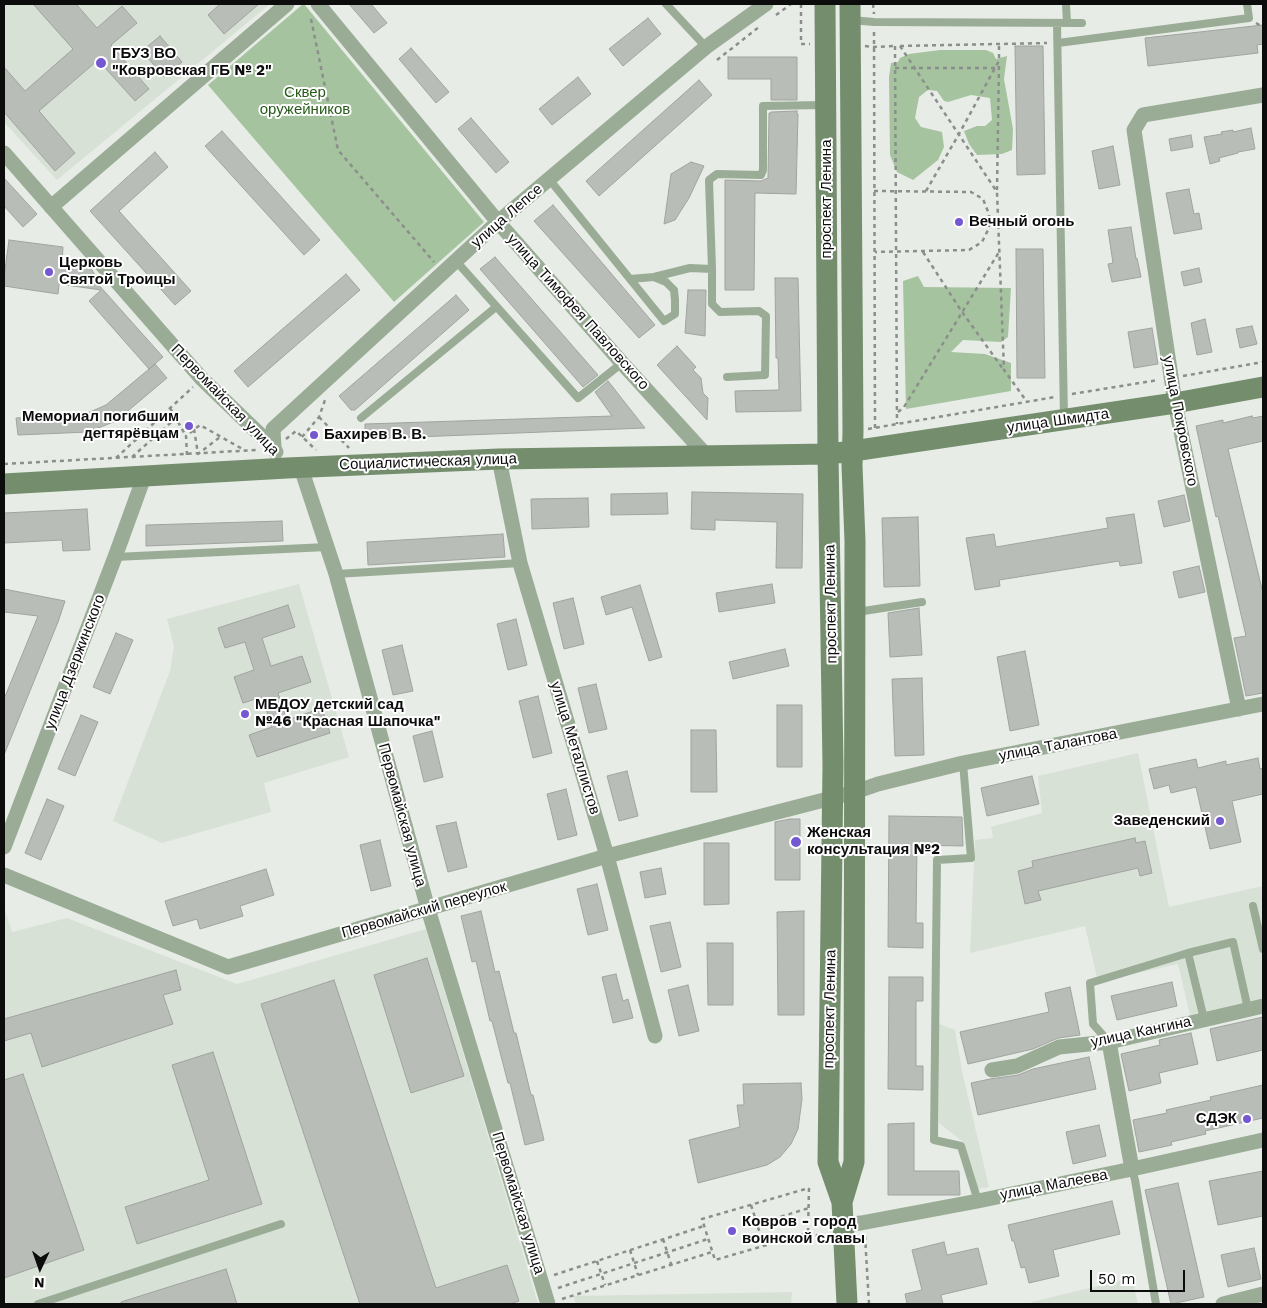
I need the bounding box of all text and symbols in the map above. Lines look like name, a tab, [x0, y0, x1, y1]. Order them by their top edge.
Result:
place label: ГБУЗ ВО "Ковровская ГБ № 2"	[112, 45, 272, 80]
marker: ГБУЗ ВО "Ковровская ГБ № 2"	[94, 56, 108, 70]
park label: Сквер оружейников	[260, 84, 350, 119]
street label: проспект Ленина	[818, 140, 836, 258]
street label: улица Лепсе	[468, 180, 546, 252]
place label: Вечный огонь	[969, 213, 1075, 231]
marker: Вечный огонь	[953, 216, 965, 228]
street label: улица Тимофея Павловского	[503, 230, 653, 394]
place label: Церковь Святой Троицы	[59, 254, 176, 289]
marker: Церковь Святой Троицы	[43, 266, 55, 278]
street label: Первомайская улица	[167, 341, 283, 459]
street label: улица Покровского	[1159, 354, 1201, 488]
street label: улица Шмидта	[1006, 405, 1110, 437]
place label: Мемориал погибшим дегтярёвцам	[22, 408, 179, 443]
marker: Мемориал погибшим дегтярёвцам	[183, 420, 195, 432]
place label: Бахирев В. В.	[324, 426, 426, 444]
marker: Бахирев В. В.	[308, 429, 320, 441]
street label: Социалистическая улица	[339, 450, 517, 474]
street label: проспект Ленина	[821, 544, 841, 664]
street label: улица Дзержинского	[41, 592, 109, 732]
street label: улица Металлистов	[546, 679, 604, 817]
place label: МБДОУ детский сад №46 "Красная Шапочка"	[255, 696, 440, 731]
marker: МБДОУ детский сад №46 "Красная Шапочка"	[239, 708, 251, 720]
street label: улица Талантова	[998, 725, 1118, 765]
street label: Первомайская улица	[374, 741, 430, 889]
place label: Заведенский	[1114, 812, 1210, 830]
marker: Заведенский	[1214, 815, 1226, 827]
place label: Женская консультация №2	[807, 824, 940, 859]
marker: Женская консультация №2	[789, 835, 803, 849]
street label: Первомайский переулок	[340, 878, 508, 942]
street label: проспект Ленина	[820, 949, 840, 1069]
street label: улица Кангина	[1089, 1013, 1193, 1051]
place label: СДЭК	[1196, 1110, 1237, 1128]
marker: СДЭК	[1241, 1113, 1253, 1125]
street label: Первомайская улица	[488, 1130, 548, 1276]
street label: улица Малеева	[999, 1166, 1109, 1204]
place label: Ковров - город воинской славы	[742, 1213, 865, 1248]
marker: Ковров - город воинской славы	[726, 1225, 738, 1237]
north arrow	[15, 1243, 65, 1293]
scale bar	[1092, 1260, 1187, 1292]
text: 50 m	[1098, 1270, 1135, 1288]
text: N	[34, 1275, 45, 1291]

